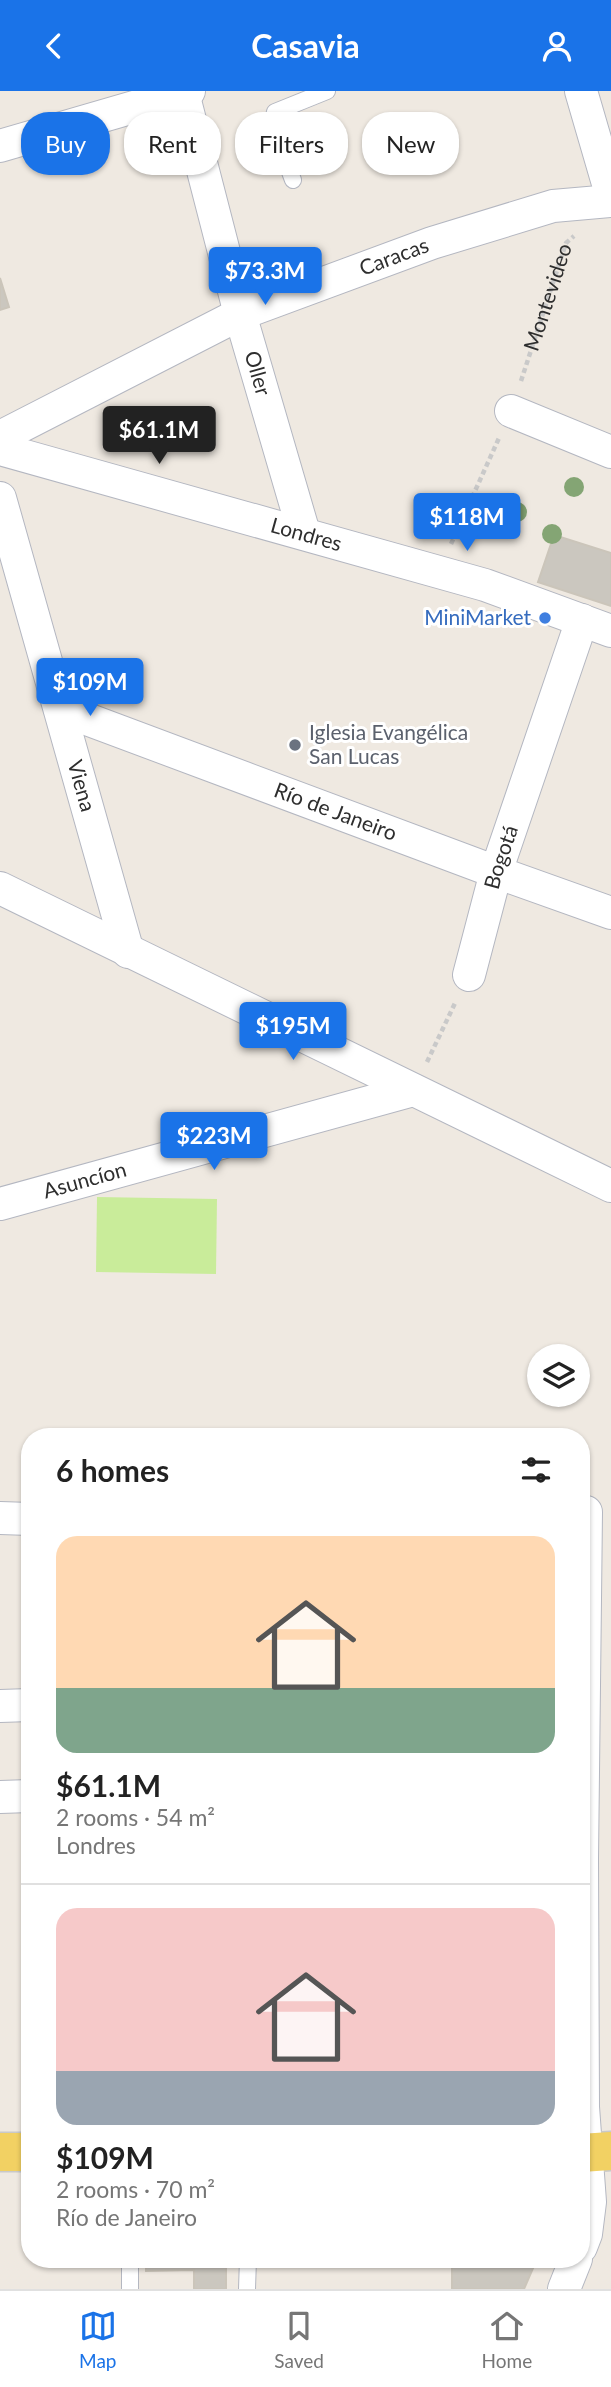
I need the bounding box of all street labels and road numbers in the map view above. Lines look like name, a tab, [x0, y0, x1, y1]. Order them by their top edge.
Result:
street label: Caracas	[356, 231, 432, 280]
street label: Montevideo	[518, 240, 576, 354]
street label: Oller	[240, 348, 277, 398]
street label: Londres	[268, 512, 345, 555]
street label: Viena	[63, 757, 102, 814]
street label: Río de Janeiro	[271, 776, 401, 845]
street label: Bogotá	[478, 822, 522, 892]
street label: Asuncíon	[40, 1156, 129, 1203]

